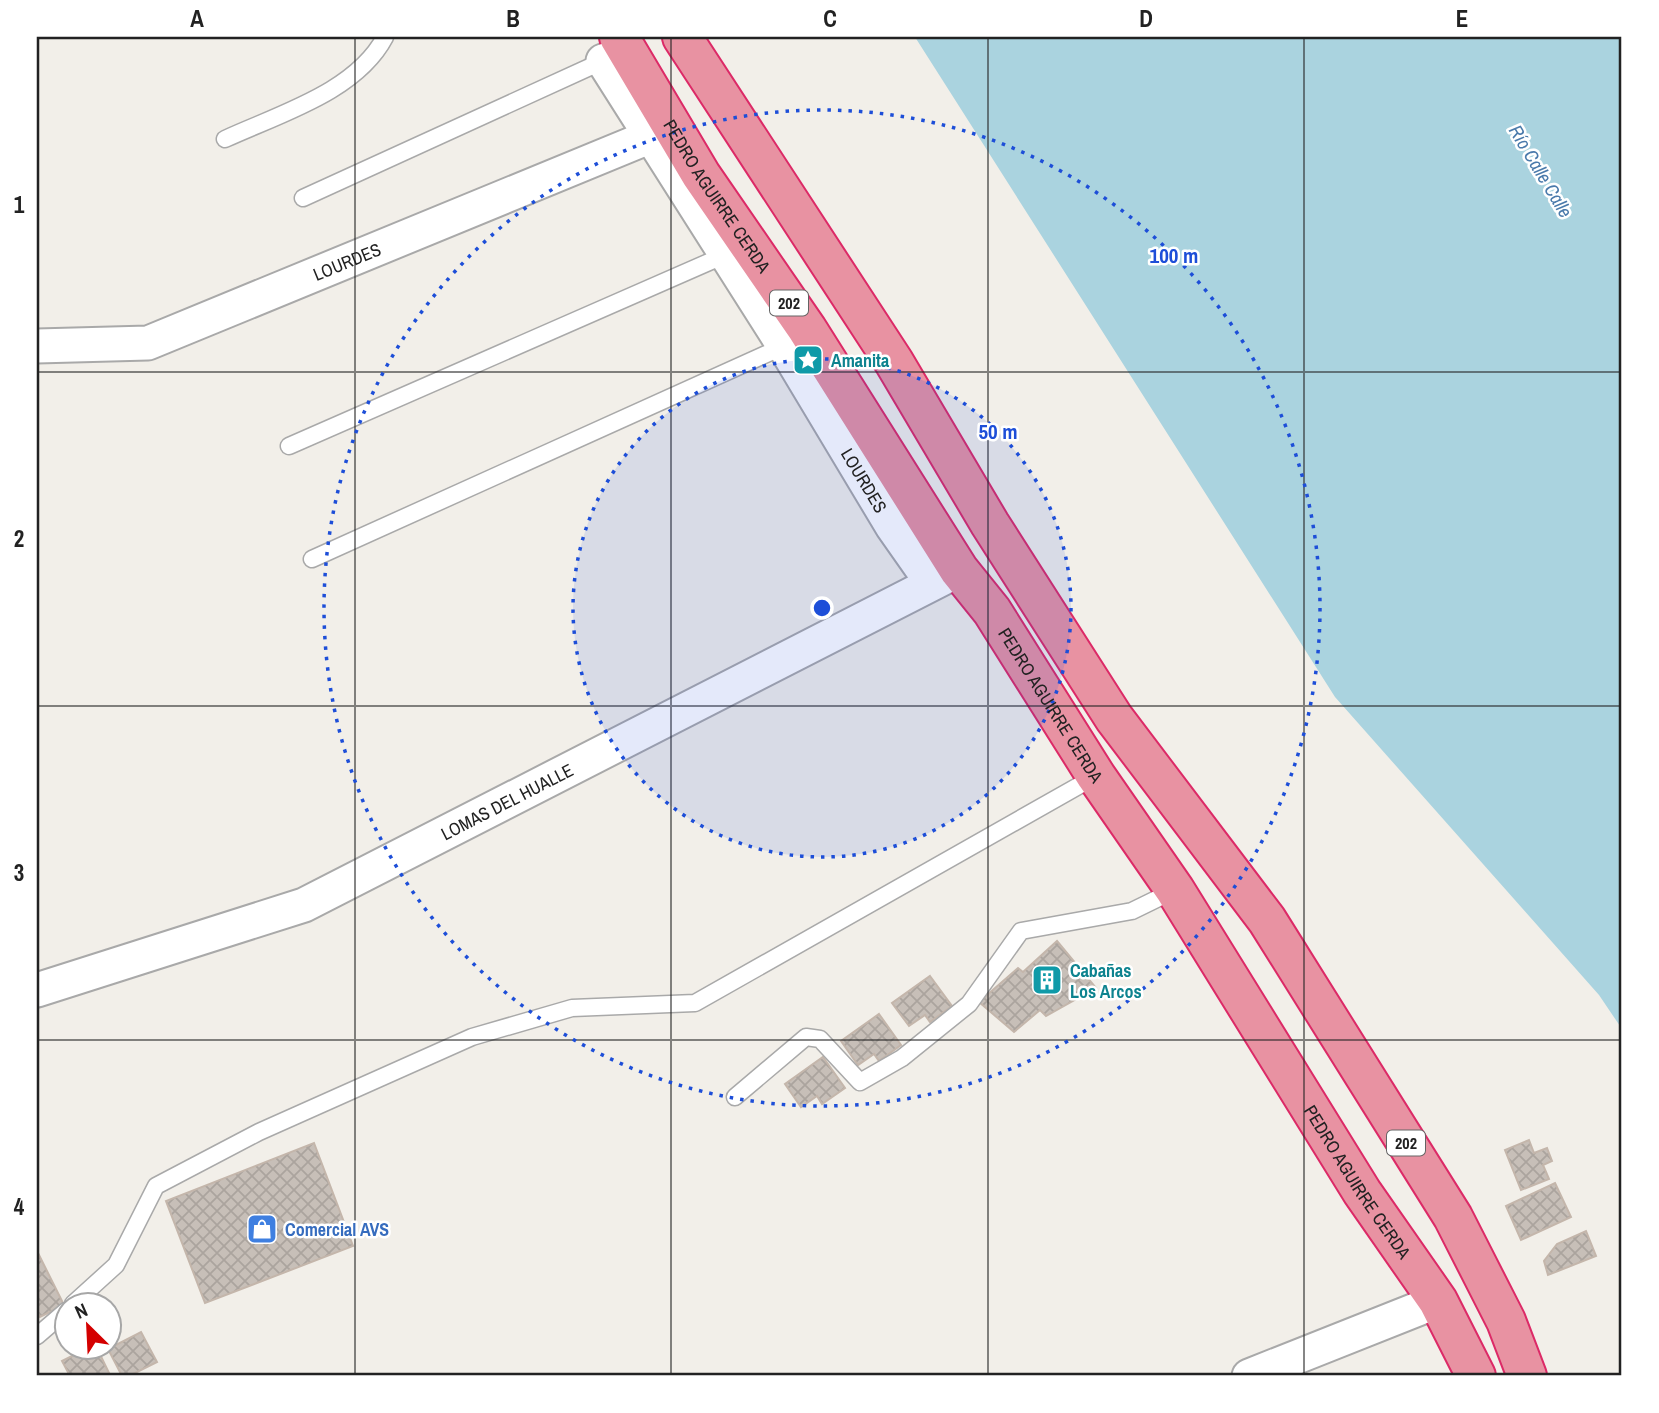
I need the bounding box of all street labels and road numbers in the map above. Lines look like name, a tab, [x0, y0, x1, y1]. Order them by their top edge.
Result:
street label: PEDRO AGUIRRE CERDA	[658, 114, 777, 278]
street label: LOURDES	[309, 236, 385, 286]
road number: 202	[770, 290, 808, 316]
street label: LOURDES	[835, 443, 894, 517]
street label: PEDRO AGUIRRE CERDA	[993, 623, 1109, 788]
street label: LOMAS DEL HUALLE	[436, 757, 577, 846]
street label: PEDRO AGUIRRE CERDA	[1299, 1100, 1417, 1264]
road number: 202	[1387, 1130, 1425, 1156]

